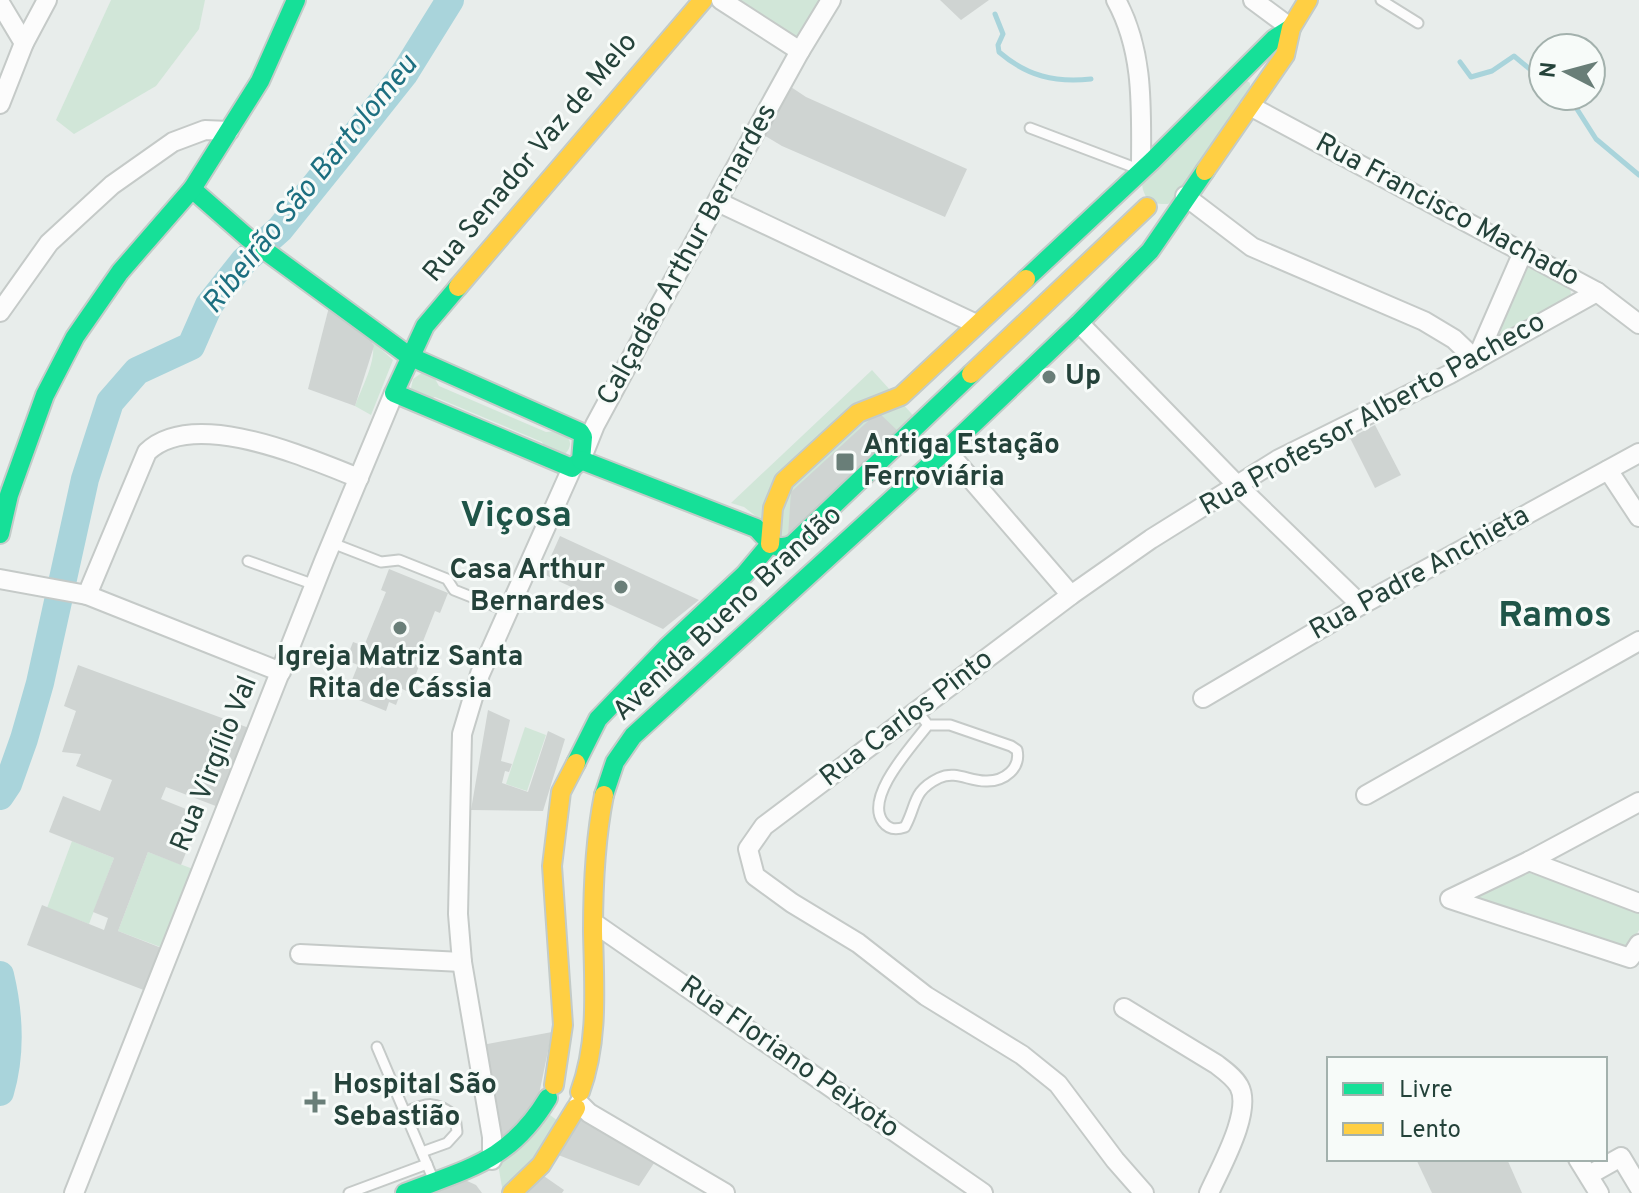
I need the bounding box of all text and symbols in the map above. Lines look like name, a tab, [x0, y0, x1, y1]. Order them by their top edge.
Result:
street label: Rua Senador Vaz de Melo	[416, 26, 646, 290]
north arrow	[1527, 32, 1607, 112]
water label: Ribeirão São Bartolomeu	[195, 47, 427, 322]
text: N	[1535, 61, 1564, 79]
street label: Calçadão Arthur Bernardes	[590, 98, 786, 412]
street label: Rua Francisco Machado	[1309, 126, 1585, 296]
street label: Rua Professor Alberto Pacheco	[1194, 305, 1552, 525]
place label: Up	[1065, 359, 1101, 395]
marker: Up	[1040, 368, 1058, 386]
place label: Antiga Estação Ferroviária	[863, 428, 1060, 496]
marker: Antiga Estação Ferroviária	[834, 451, 856, 473]
district label: Viçosa	[460, 494, 572, 540]
street label: Avenida Bueno Brandão	[606, 498, 850, 730]
street label: Rua Padre Anchieta	[1304, 499, 1536, 649]
place label: Casa Arthur Bernardes	[449, 553, 605, 621]
marker: Casa Arthur Bernardes	[612, 578, 630, 596]
district label: Ramos	[1498, 594, 1612, 640]
marker: Igreja Matriz Santa Rita de Cássia	[391, 619, 409, 637]
place label: Igreja Matriz Santa Rita de Cássia	[277, 640, 523, 708]
street label: Rua Carlos Pinto	[813, 642, 1001, 796]
street label: Rua Virgílio Val	[163, 671, 267, 857]
street label: Rua Floriano Peixoto	[672, 969, 906, 1147]
legend	[1327, 1057, 1607, 1161]
place label: Hospital São Sebastião	[333, 1068, 497, 1136]
text: Livre	[1399, 1076, 1453, 1106]
marker: Hospital São Sebastião	[304, 1091, 326, 1113]
text: Lento	[1399, 1116, 1461, 1146]

